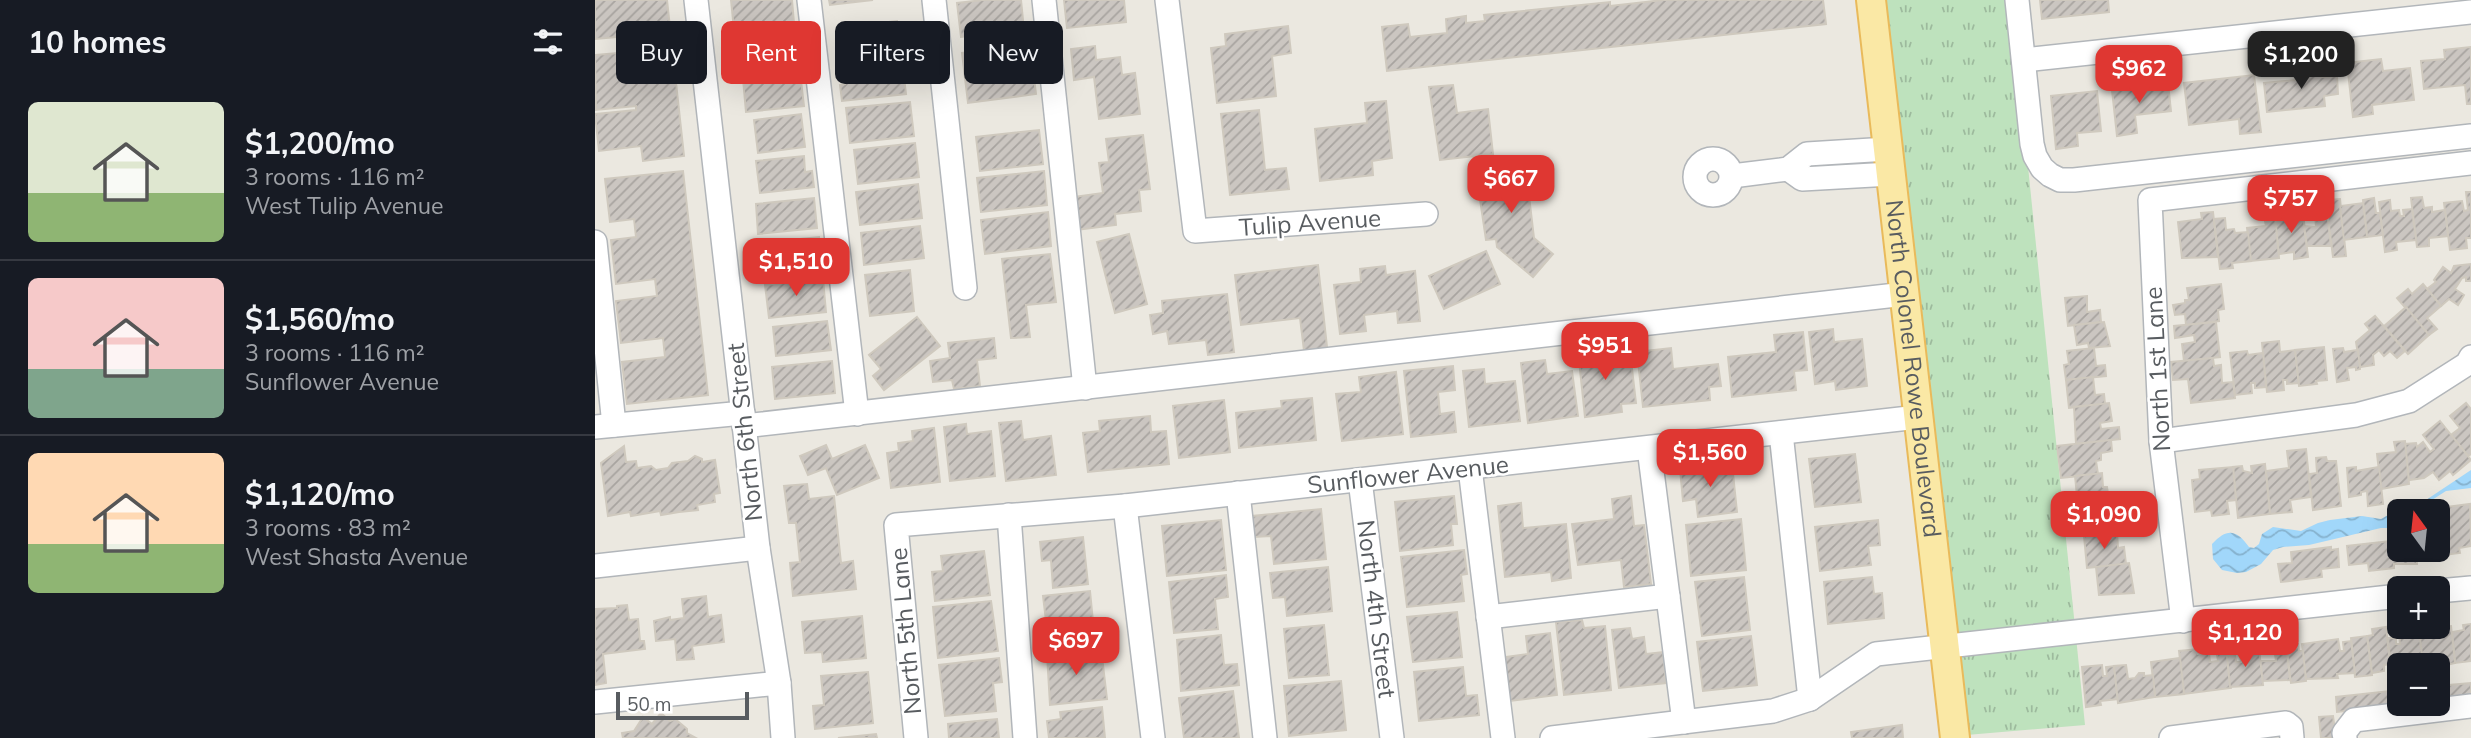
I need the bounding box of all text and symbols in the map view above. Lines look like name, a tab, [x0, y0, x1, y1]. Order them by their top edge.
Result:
chip: Buy	[616, 21, 707, 84]
chip: Rent	[721, 21, 821, 84]
chip: Filters	[835, 21, 950, 84]
chip: New	[964, 21, 1063, 84]
text: 10 homes	[28, 23, 167, 61]
icon: filters	[529, 23, 567, 61]
pin: $1,200	[2244, 32, 2358, 91]
text: $1,200	[2264, 39, 2338, 68]
pin: $962	[2098, 46, 2180, 105]
text: $962	[2111, 53, 2167, 82]
text: $1,200/mo	[245, 124, 395, 162]
icon: home	[84, 130, 168, 214]
pin: $667	[1470, 156, 1552, 215]
text: 3 rooms · 116 m²	[245, 162, 425, 191]
text: $667	[1483, 163, 1539, 192]
pin: $757	[2250, 176, 2332, 235]
text: $757	[2263, 183, 2319, 212]
text: West Tulip Avenue	[245, 191, 443, 220]
street label: North Colonel Rowe Boulevard	[1880, 198, 1948, 539]
street label: Tulip Avenue	[1238, 202, 1382, 242]
pin: $1,510	[739, 238, 853, 298]
text: $1,510	[759, 246, 833, 275]
street label: North 1st Lane	[2138, 286, 2176, 452]
text: $1,560/mo	[245, 300, 395, 338]
icon: home	[84, 306, 168, 390]
pin: $951	[1564, 322, 1646, 382]
text: $951	[1577, 330, 1633, 359]
text: 3 rooms · 116 m²	[245, 338, 425, 367]
street label: North 6th Street	[720, 341, 768, 523]
text: Sunflower Avenue	[245, 367, 439, 396]
pin: $1,560	[1653, 430, 1767, 489]
text: $1,560	[1673, 437, 1747, 466]
street label: Sunflower Avenue	[1306, 449, 1510, 500]
text: $1,120/mo	[245, 475, 395, 513]
icon: home	[84, 481, 168, 565]
pin: $1,090	[2047, 491, 2161, 551]
text: $1,090	[2067, 499, 2141, 528]
north arrow	[2387, 499, 2450, 562]
map controls	[2387, 499, 2450, 716]
text: 3 rooms · 83 m²	[245, 513, 411, 542]
street label: North 4th Street	[1351, 518, 1403, 700]
text: West Shasta Avenue	[245, 542, 468, 571]
street label: North 5th Lane	[883, 546, 927, 716]
button: +	[2387, 576, 2450, 639]
pin: $1,120	[2188, 610, 2302, 669]
text: $1,120	[2208, 617, 2282, 646]
pin: $697	[1035, 618, 1117, 677]
text: $697	[1048, 625, 1104, 654]
button: −	[2387, 653, 2450, 716]
scale bar	[616, 689, 749, 721]
text: 50 m	[627, 692, 671, 716]

